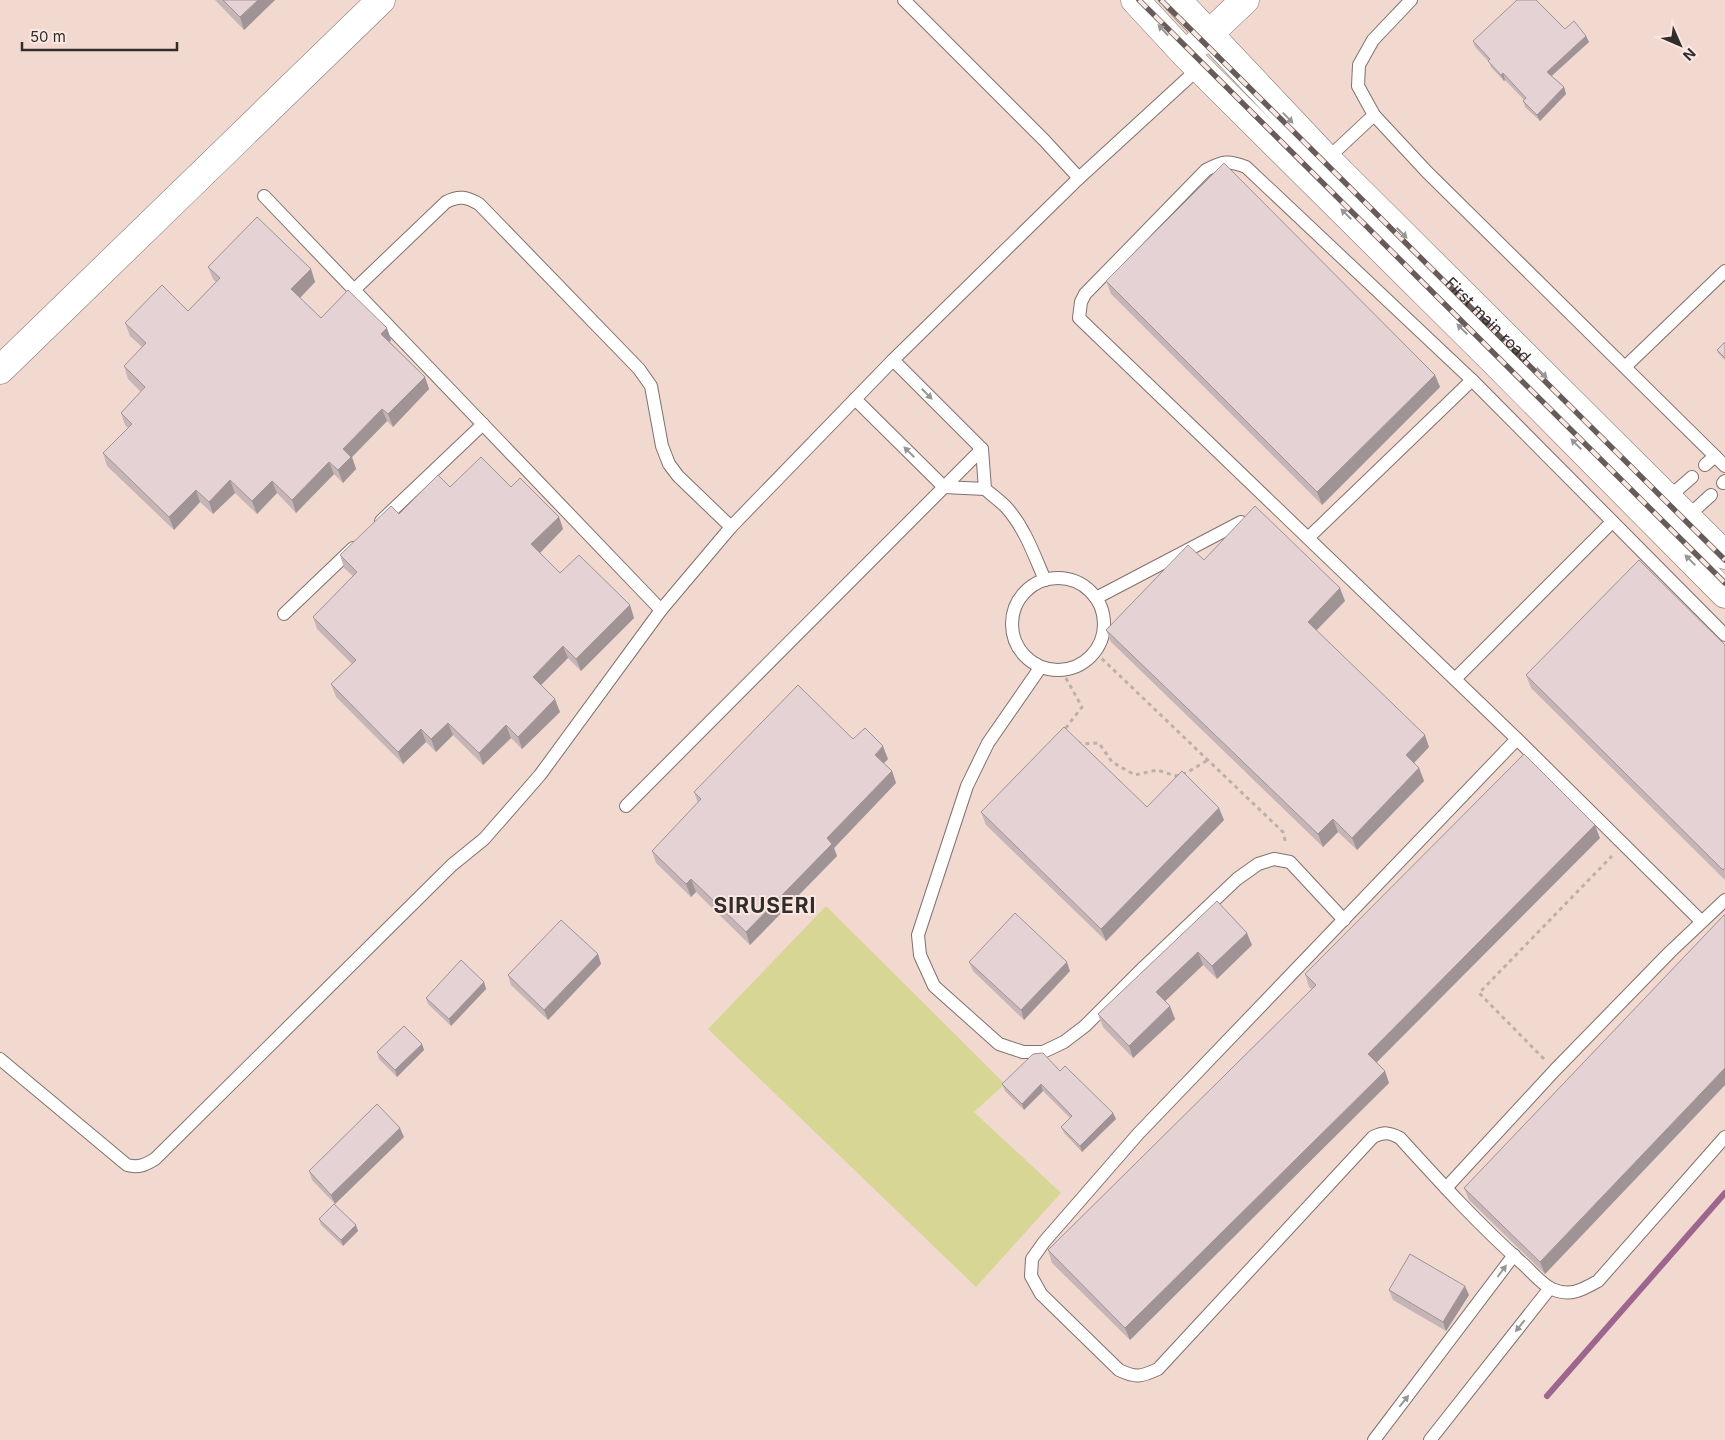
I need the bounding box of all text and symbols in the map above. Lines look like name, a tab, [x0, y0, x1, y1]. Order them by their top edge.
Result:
scale bar	[22, 20, 178, 52]
north arrow	[1655, 20, 1705, 70]
one-way arrow	[1157, 25, 1169, 37]
text: 50 m	[30, 27, 66, 46]
text: N	[1680, 45, 1699, 64]
one-way arrow	[1282, 112, 1294, 124]
one-way arrow	[1341, 209, 1353, 221]
one-way arrow	[1396, 227, 1408, 239]
street label: First main road	[1441, 273, 1535, 366]
one-way arrow	[1456, 323, 1468, 335]
one-way arrow	[1536, 367, 1548, 379]
one-way arrow	[921, 388, 933, 400]
one-way arrow	[1570, 439, 1582, 451]
one-way arrow	[903, 447, 915, 459]
one-way arrow	[1685, 554, 1697, 566]
district label: SIRUSERI	[713, 893, 817, 918]
one-way arrow	[1496, 1265, 1507, 1278]
one-way arrow	[1514, 1320, 1525, 1333]
one-way arrow	[1398, 1395, 1409, 1408]

